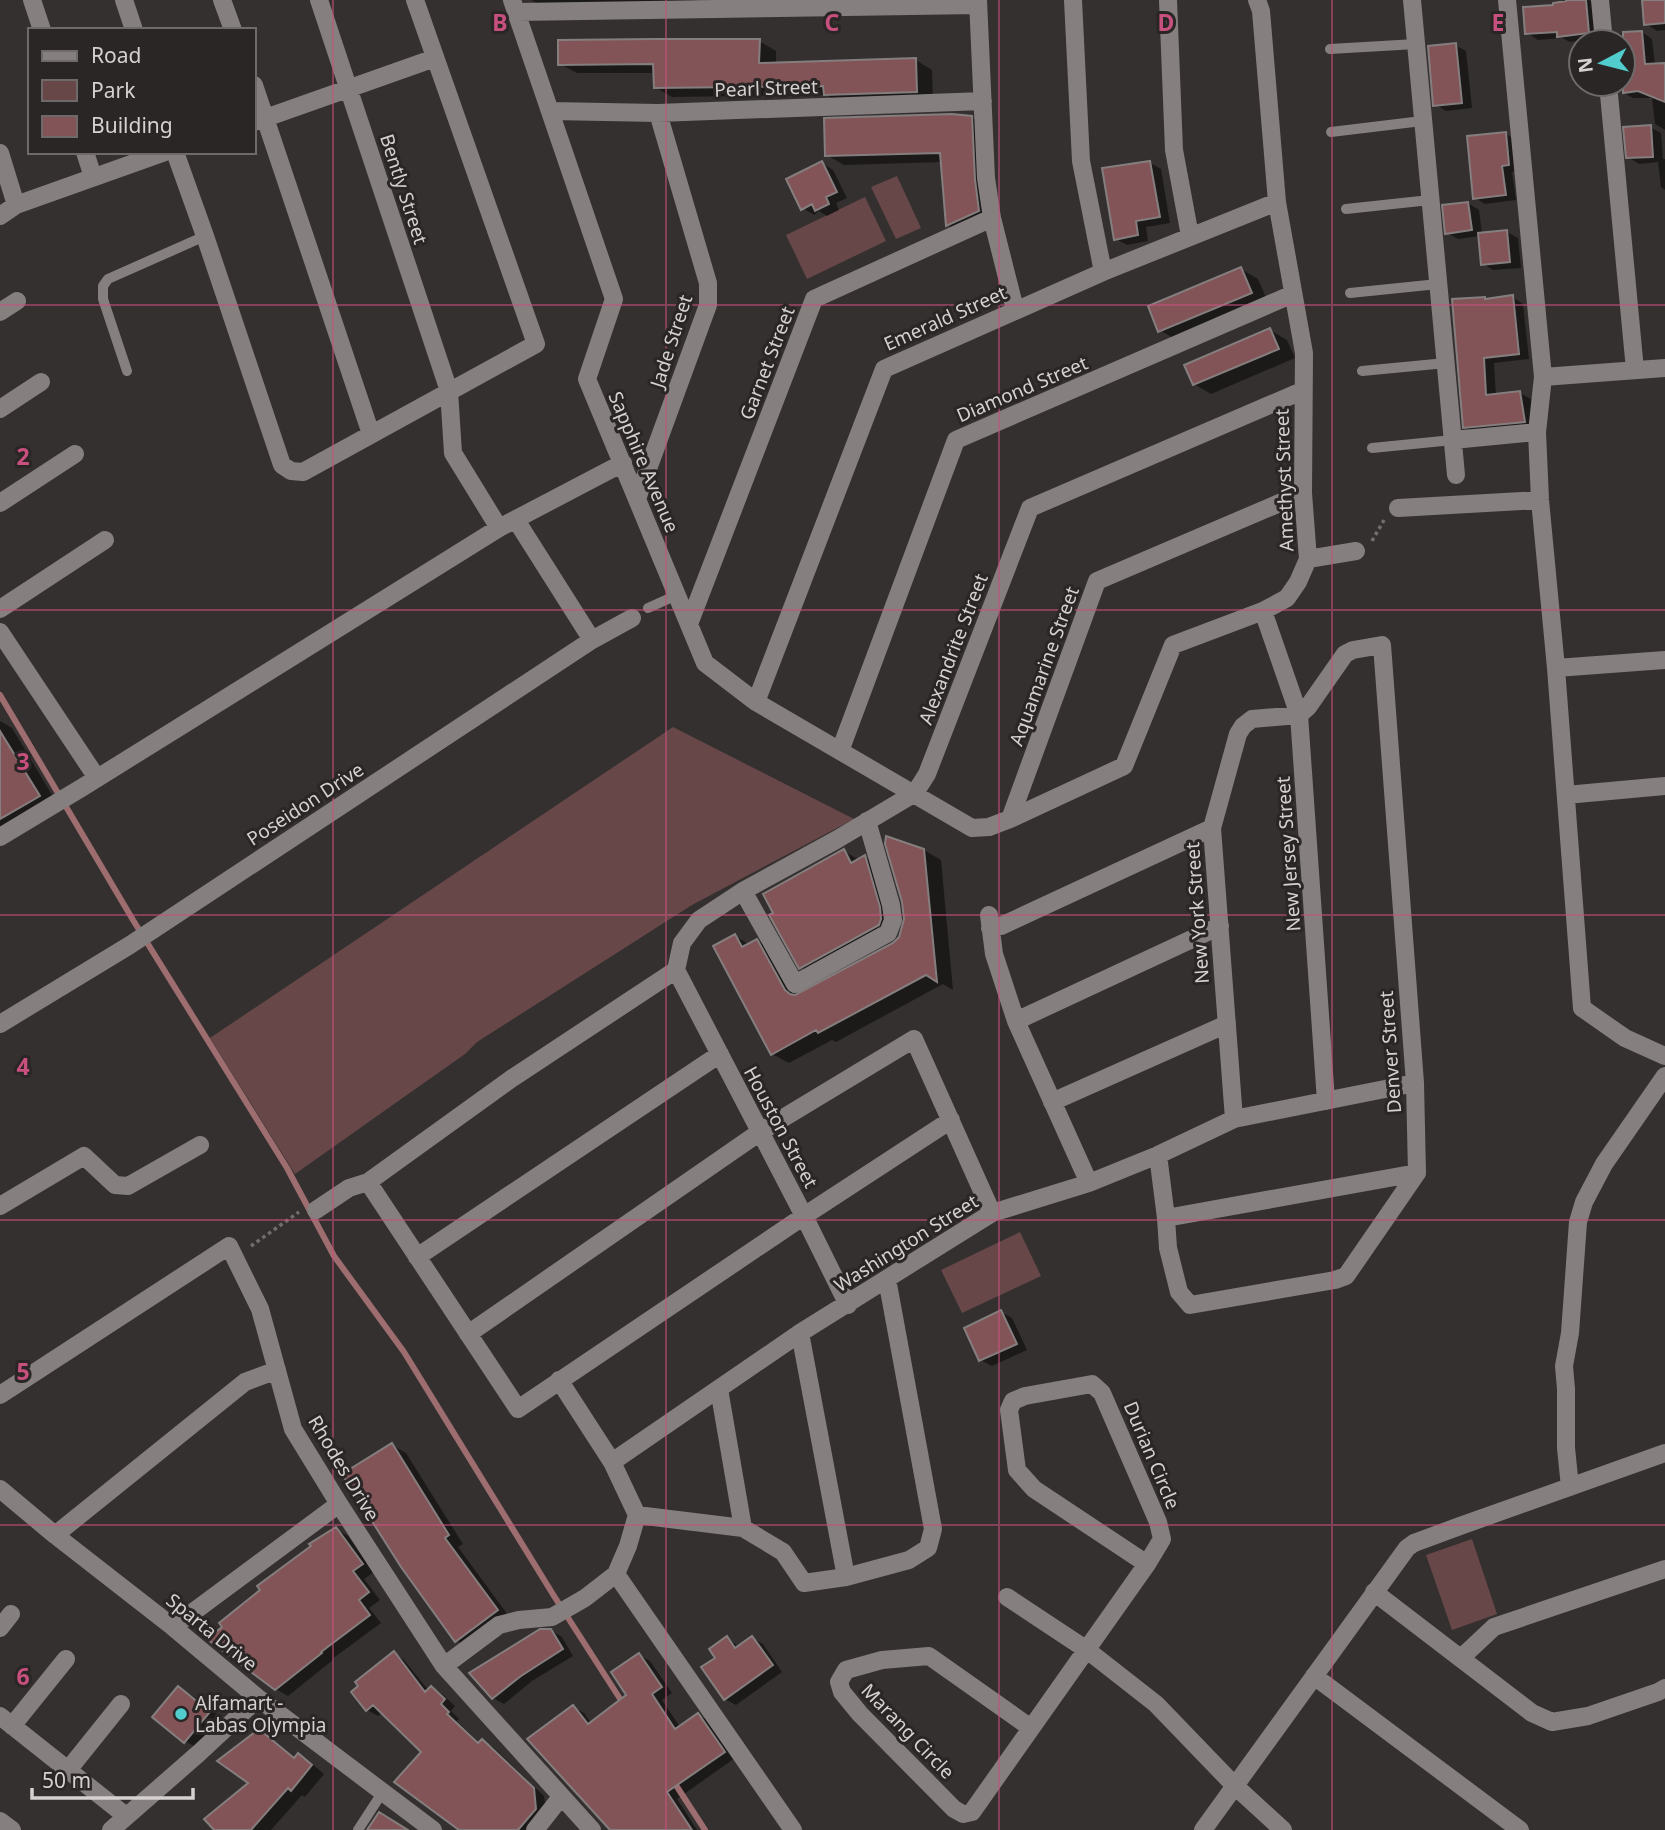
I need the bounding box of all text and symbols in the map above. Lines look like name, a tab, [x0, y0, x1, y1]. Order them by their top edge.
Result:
text: B	[492, 6, 508, 38]
text: C	[825, 6, 840, 38]
text: D	[1158, 6, 1174, 38]
text: E	[1492, 6, 1504, 38]
legend	[28, 28, 256, 154]
north arrow	[1567, 28, 1637, 98]
text: Road	[91, 41, 141, 69]
text: N	[1571, 56, 1599, 74]
street label: Pearl Street	[714, 73, 818, 103]
text: Park	[91, 76, 136, 104]
text: Building	[91, 111, 173, 139]
street label: Bently Street	[374, 131, 434, 247]
street label: Emerald Street	[880, 279, 1011, 357]
street label: Jade Street	[643, 291, 698, 393]
street label: Garnet Street	[733, 302, 801, 424]
street label: Diamond Street	[952, 350, 1092, 428]
street label: Sapphire Avenue	[603, 387, 685, 537]
street label: Amethyst Street	[1269, 408, 1299, 552]
text: 2	[16, 440, 30, 472]
street label: Alexandrite Street	[912, 570, 994, 728]
street label: Aquamarine Street	[1003, 583, 1085, 749]
text: 3	[16, 745, 30, 777]
street label: Poseidon Drive	[241, 756, 369, 852]
street label: New Jersey Street	[1270, 775, 1306, 932]
street label: New York Street	[1179, 841, 1215, 985]
street label: Denver Street	[1373, 990, 1407, 1114]
text: 4	[16, 1050, 30, 1082]
street label: Houston Street	[738, 1062, 824, 1193]
street label: Washington Street	[829, 1188, 983, 1298]
text: 5	[16, 1355, 30, 1387]
street label: Durian Circle	[1118, 1397, 1186, 1513]
street label: Rhodes Drive	[302, 1411, 386, 1525]
street label: Sparta Drive	[161, 1587, 263, 1677]
text: 6	[16, 1660, 30, 1692]
street label: Marang Circle	[856, 1678, 960, 1784]
place label: Alfamart - Labas Olympia	[195, 1690, 326, 1738]
marker: Alfamart - Labas Olympia	[173, 1706, 189, 1722]
scale bar	[32, 1756, 192, 1800]
text: 50 m	[42, 1766, 91, 1794]

